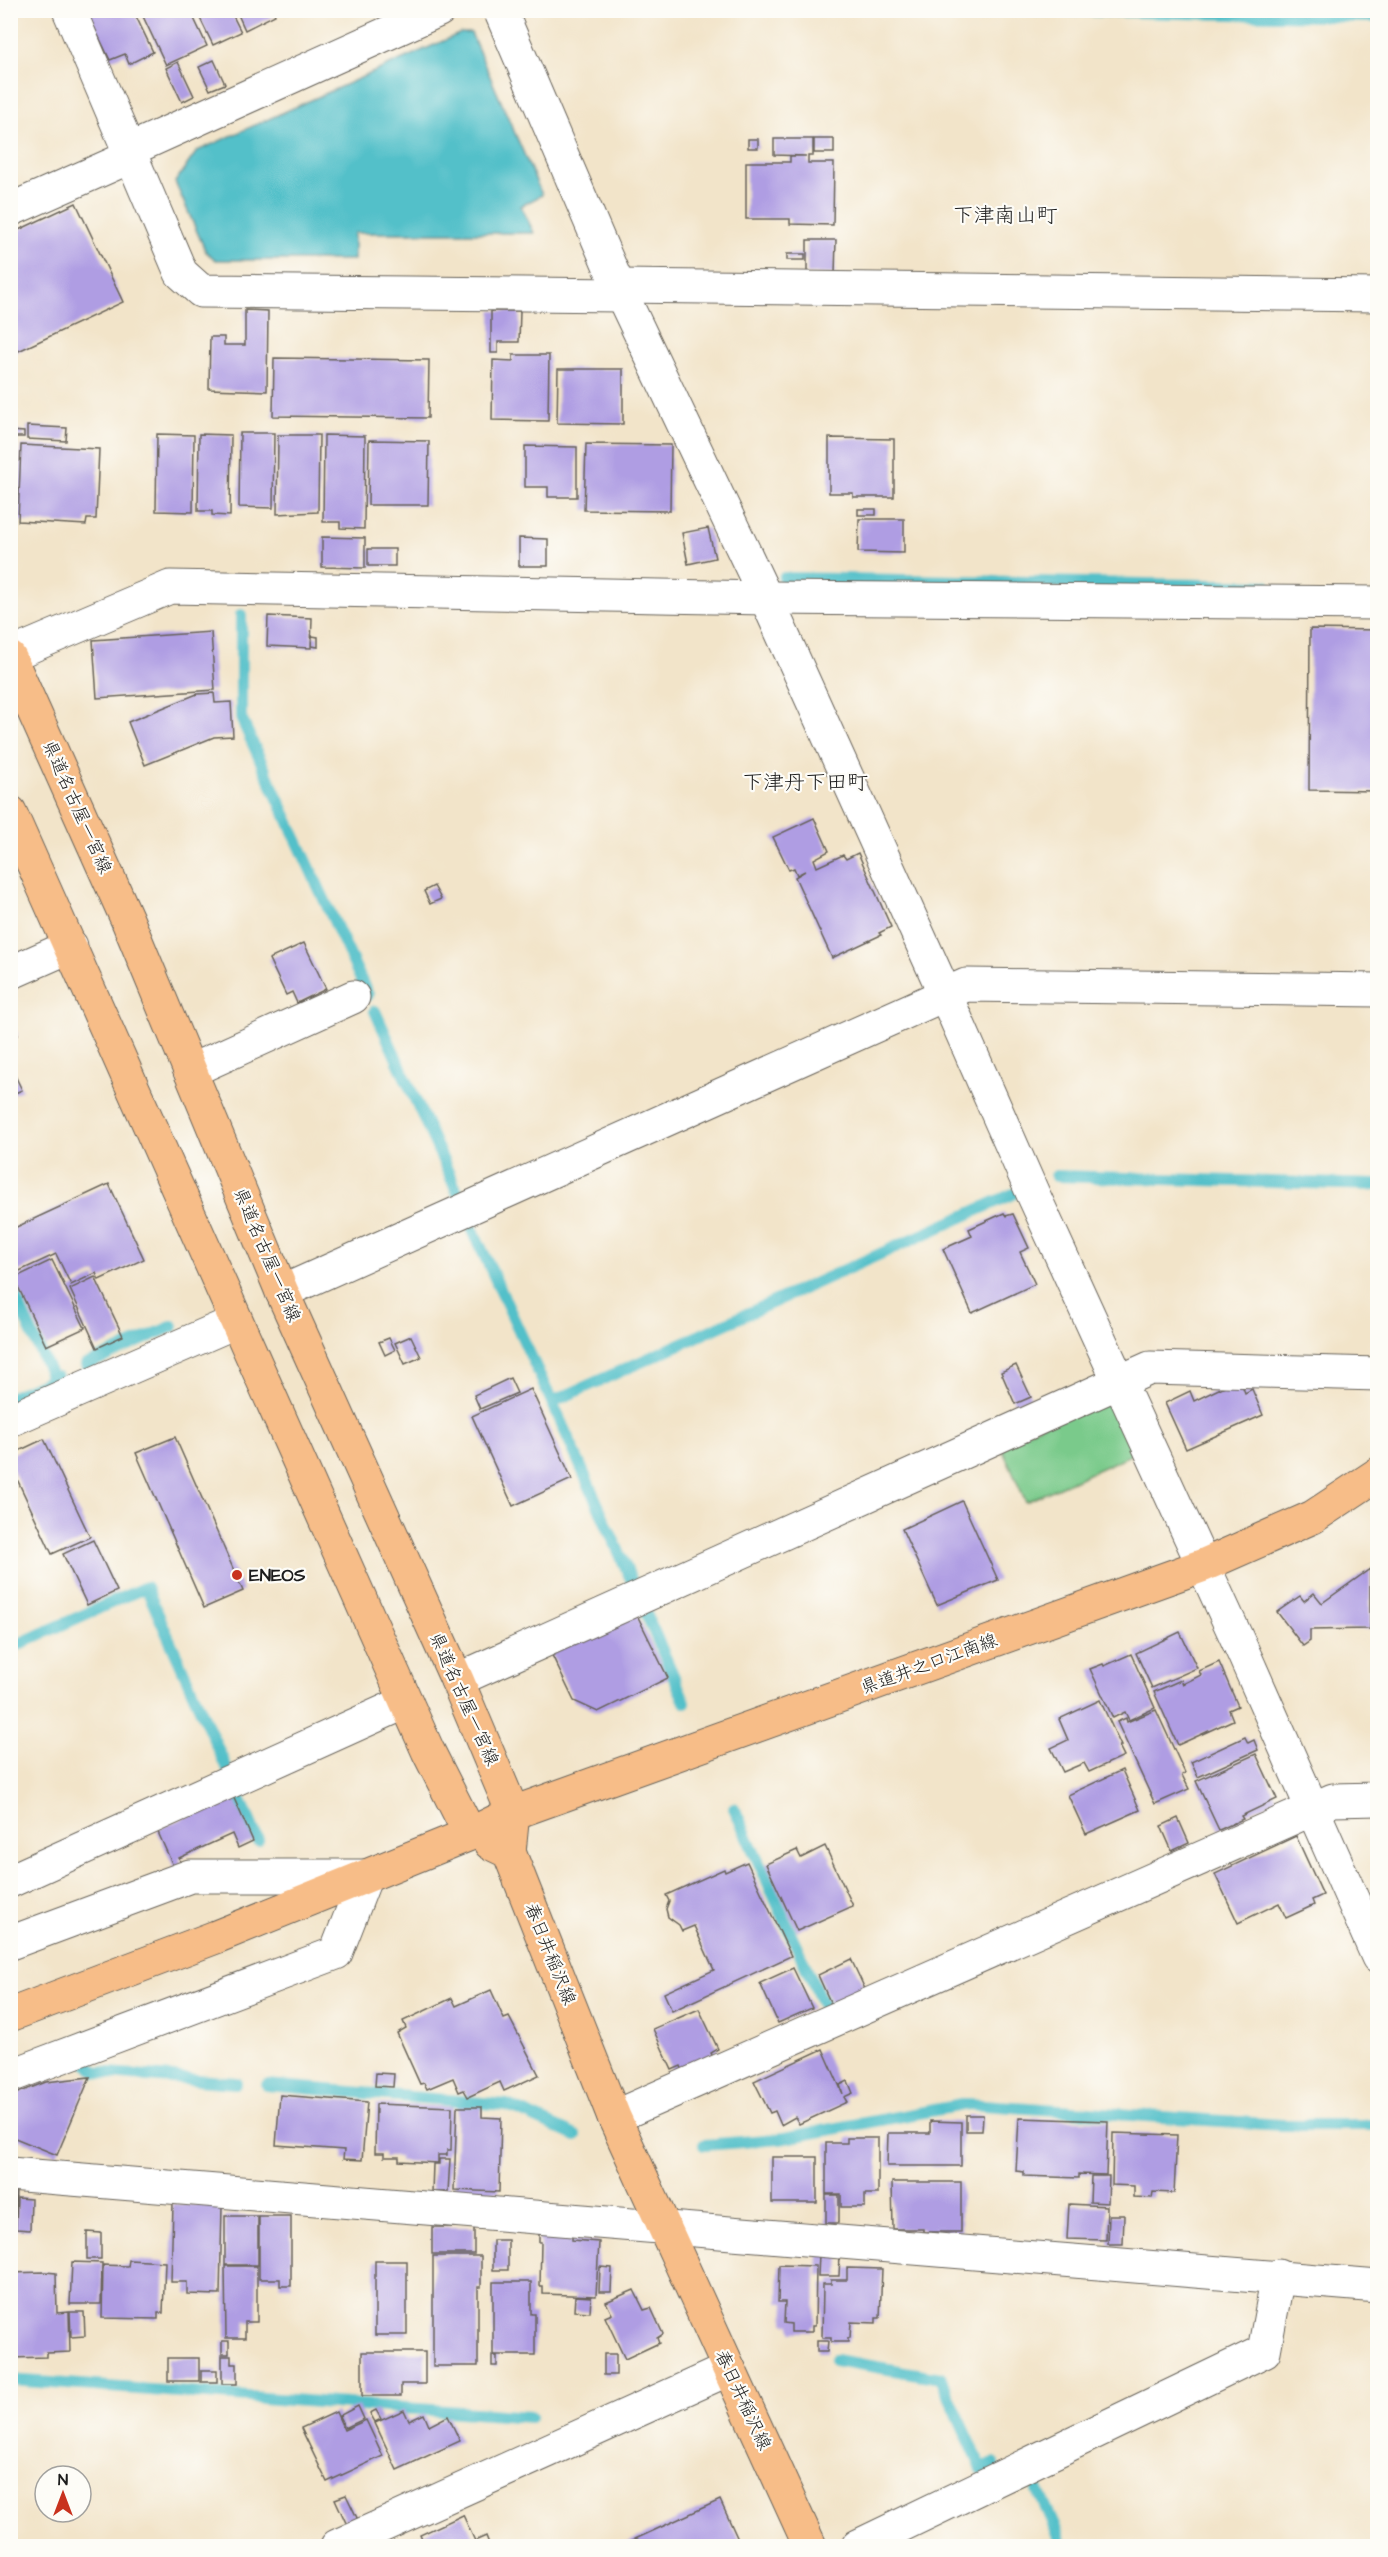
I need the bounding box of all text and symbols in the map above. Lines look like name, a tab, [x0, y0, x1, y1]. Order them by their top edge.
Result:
district label: 下津南山町	[953, 201, 1058, 230]
street label: 県道名古屋一宮線	[36, 736, 118, 878]
district label: 下津丹下田町	[742, 768, 868, 797]
street label: 県道名古屋一宮線	[227, 1184, 307, 1326]
place label: ENEOS	[249, 1563, 306, 1588]
marker: ENEOS	[230, 1568, 244, 1582]
street label: 県道名古屋一宮線	[423, 1628, 505, 1770]
street label: 県道井之口江南線	[857, 1628, 1001, 1700]
street label: 春日井稲沢線	[518, 1899, 582, 2009]
street label: 春日井稲沢線	[709, 2346, 777, 2454]
north arrow	[33, 2464, 93, 2524]
text: N	[58, 2469, 68, 2491]

